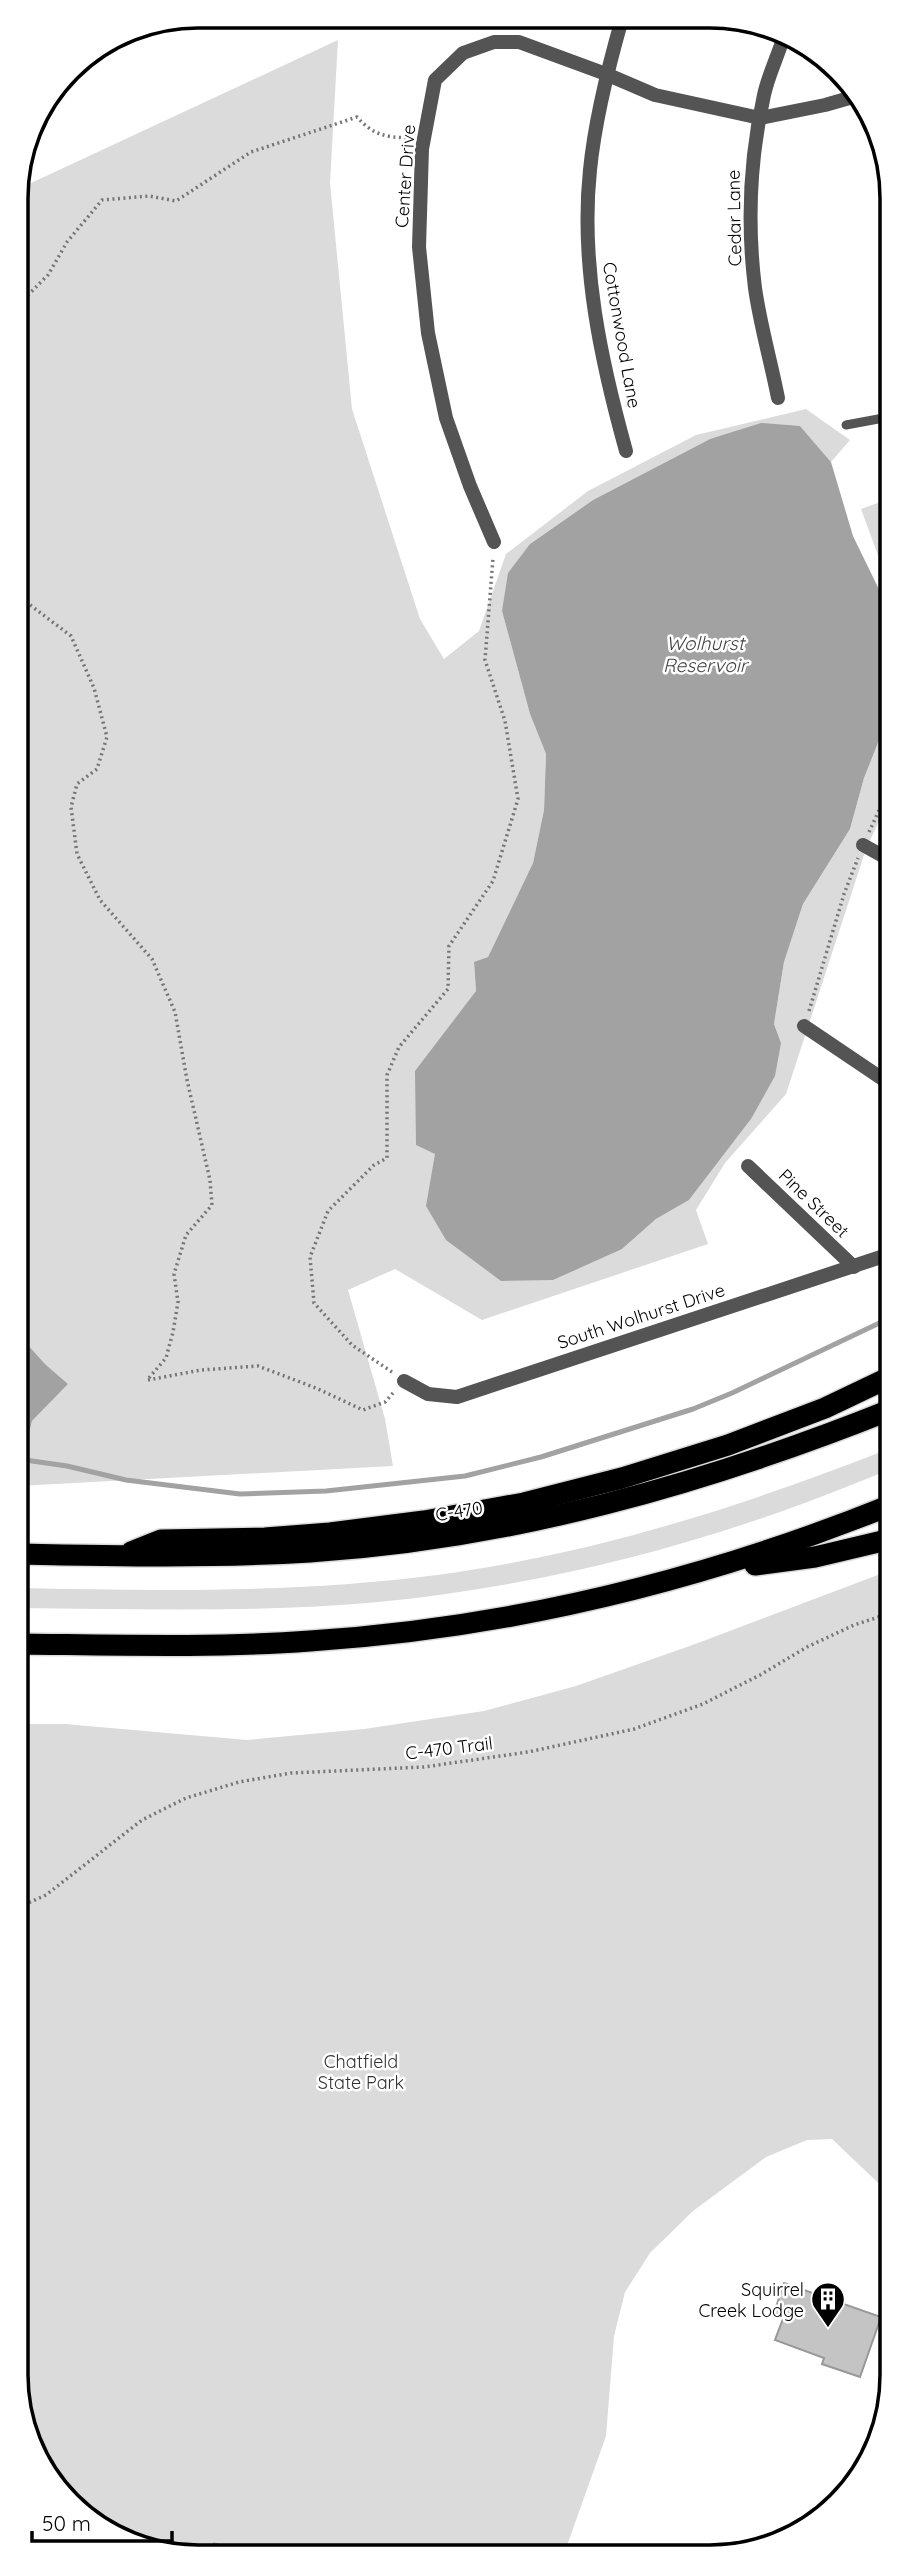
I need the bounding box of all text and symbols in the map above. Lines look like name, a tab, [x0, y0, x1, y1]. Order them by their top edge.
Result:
street label: Center Drive	[390, 123, 420, 229]
street label: Cedar Lane	[722, 169, 746, 267]
street label: Cottonwood Lane	[598, 260, 646, 410]
water label: Wolhurst Reservoir	[663, 631, 750, 677]
street label: Pine Street	[774, 1164, 854, 1242]
street label: South Wolhurst Drive	[554, 1278, 728, 1354]
street label: C-470	[434, 1496, 484, 1526]
street label: C-470 Trail	[404, 1731, 494, 1765]
park label: Chatfield State Park	[318, 2050, 404, 2094]
place label: Squirrel Creek Lodge	[698, 2278, 804, 2322]
building icon: Squirrel Creek Lodge	[809, 2280, 847, 2329]
scale bar	[32, 2500, 172, 2544]
text: 50 m	[42, 2510, 91, 2536]

